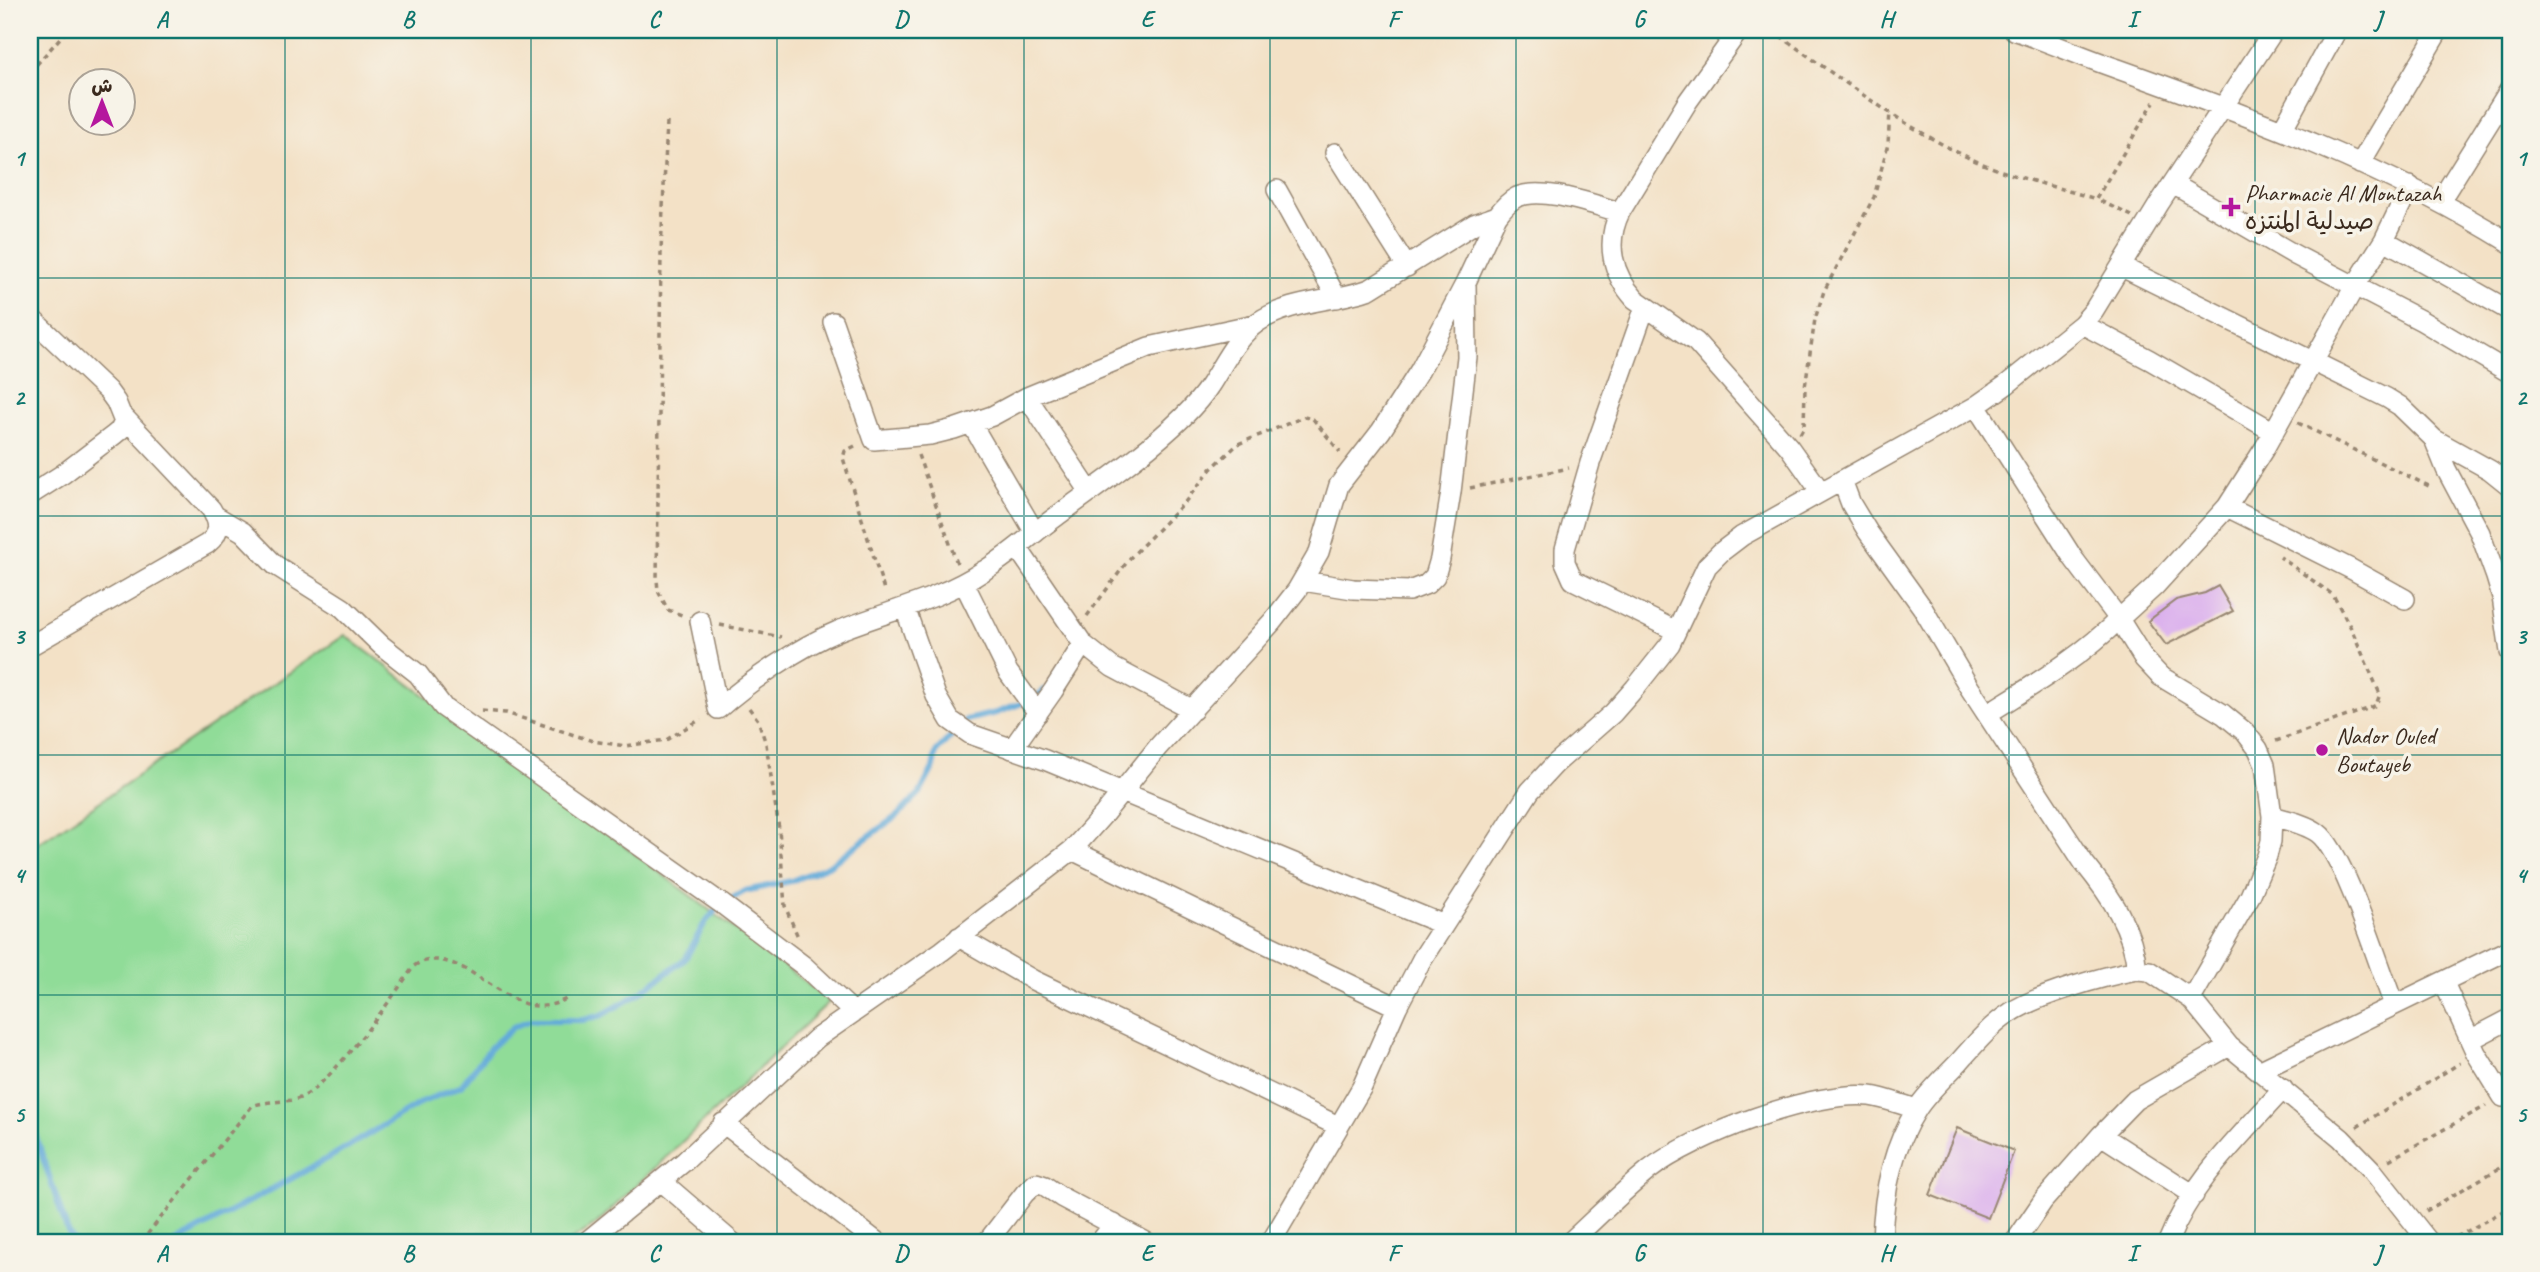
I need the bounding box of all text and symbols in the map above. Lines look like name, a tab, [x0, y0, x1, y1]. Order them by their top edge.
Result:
text: A	[156, 5, 170, 34]
text: B	[402, 5, 416, 34]
text: C	[649, 5, 663, 34]
text: D	[894, 5, 910, 34]
text: E	[1141, 5, 1157, 34]
text: F	[1388, 5, 1404, 34]
text: G	[1633, 5, 1648, 34]
text: H	[1879, 5, 1897, 34]
text: I	[2127, 5, 2142, 34]
text: J	[2372, 5, 2385, 34]
north arrow	[66, 66, 136, 136]
text: ش	[92, 74, 113, 98]
text: 1	[14, 144, 27, 173]
text: 1	[2516, 144, 2529, 173]
place label: Pharmacie Al Montazah صيدلية المنتزه	[2245, 178, 2443, 236]
marker: Pharmacie Al Montazah صيدلية المنتزه	[2223, 199, 2239, 215]
text: 2	[14, 383, 27, 412]
text: 2	[2516, 383, 2529, 412]
text: 3	[14, 622, 27, 651]
text: 3	[2516, 622, 2529, 651]
place label: Nador Ouled Boutayeb	[2336, 721, 2439, 779]
marker: Nador Ouled Boutayeb	[2314, 742, 2330, 758]
text: 4	[14, 861, 27, 890]
text: 4	[2516, 861, 2529, 890]
text: 5	[14, 1100, 26, 1129]
text: 5	[2516, 1100, 2528, 1129]
text: A	[156, 1239, 170, 1268]
text: B	[402, 1239, 416, 1268]
text: C	[649, 1239, 663, 1268]
text: D	[894, 1239, 910, 1268]
text: E	[1141, 1239, 1157, 1268]
text: F	[1388, 1239, 1404, 1268]
text: G	[1633, 1239, 1648, 1268]
text: H	[1879, 1239, 1897, 1268]
text: I	[2127, 1239, 2142, 1268]
text: J	[2372, 1239, 2385, 1268]

